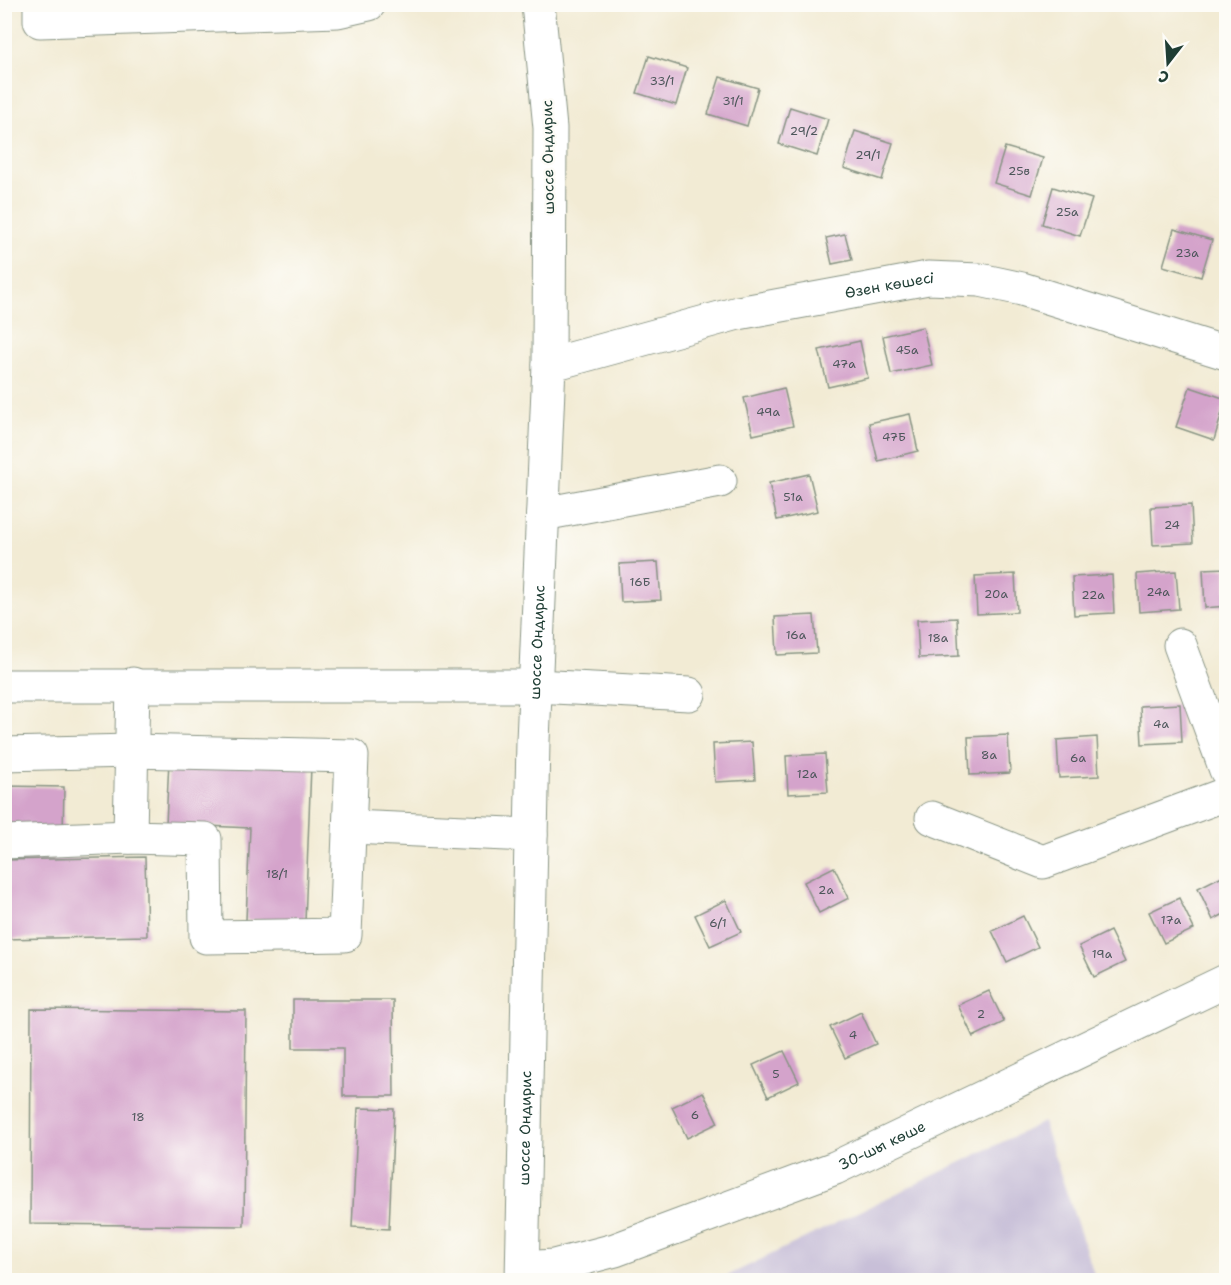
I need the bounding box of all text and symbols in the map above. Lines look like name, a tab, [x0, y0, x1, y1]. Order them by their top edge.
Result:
north arrow	[1138, 33, 1198, 93]
text: С	[1156, 65, 1172, 88]
house number: 33/1	[649, 73, 675, 89]
house number: 31/1	[722, 93, 744, 109]
street label: шоссе Ондирис	[537, 99, 559, 215]
house number: 29/2	[790, 123, 818, 139]
house number: 29/1	[855, 147, 881, 163]
house number: 25в	[1008, 163, 1030, 179]
house number: 25а	[1056, 204, 1079, 220]
house number: 23а	[1175, 245, 1199, 261]
street label: Өзен көшесі	[843, 268, 934, 303]
house number: 45а	[896, 342, 919, 358]
house number: 47а	[832, 356, 856, 372]
house number: 49а	[756, 404, 780, 420]
house number: 47Б	[882, 429, 906, 445]
house number: 51а	[783, 489, 803, 505]
house number: 24	[1164, 517, 1180, 533]
house number: 16Б	[630, 574, 651, 590]
street label: шоссе Ондирис	[525, 584, 550, 700]
house number: 24а	[1146, 584, 1170, 600]
house number: 20а	[984, 586, 1008, 602]
house number: 22а	[1081, 587, 1105, 603]
house number: 16а	[786, 627, 807, 643]
house number: 18а	[928, 630, 949, 646]
house number: 4а	[1153, 716, 1169, 732]
house number: 8а	[981, 747, 997, 763]
house number: 6а	[1070, 750, 1086, 766]
house number: 12а	[797, 766, 818, 782]
house number: 18/1	[266, 866, 288, 882]
house number: 2а	[818, 882, 834, 898]
house number: 17а	[1161, 912, 1182, 928]
house number: 6/1	[709, 915, 727, 931]
house number: 19а	[1092, 946, 1113, 962]
house number: 2	[977, 1006, 985, 1022]
house number: 4	[849, 1027, 857, 1043]
house number: 5	[772, 1066, 780, 1082]
street label: шоссе Ондирис	[514, 1070, 536, 1186]
house number: 6	[691, 1107, 699, 1123]
house number: 18	[131, 1109, 145, 1125]
street label: 30-шы көше	[835, 1116, 929, 1175]

